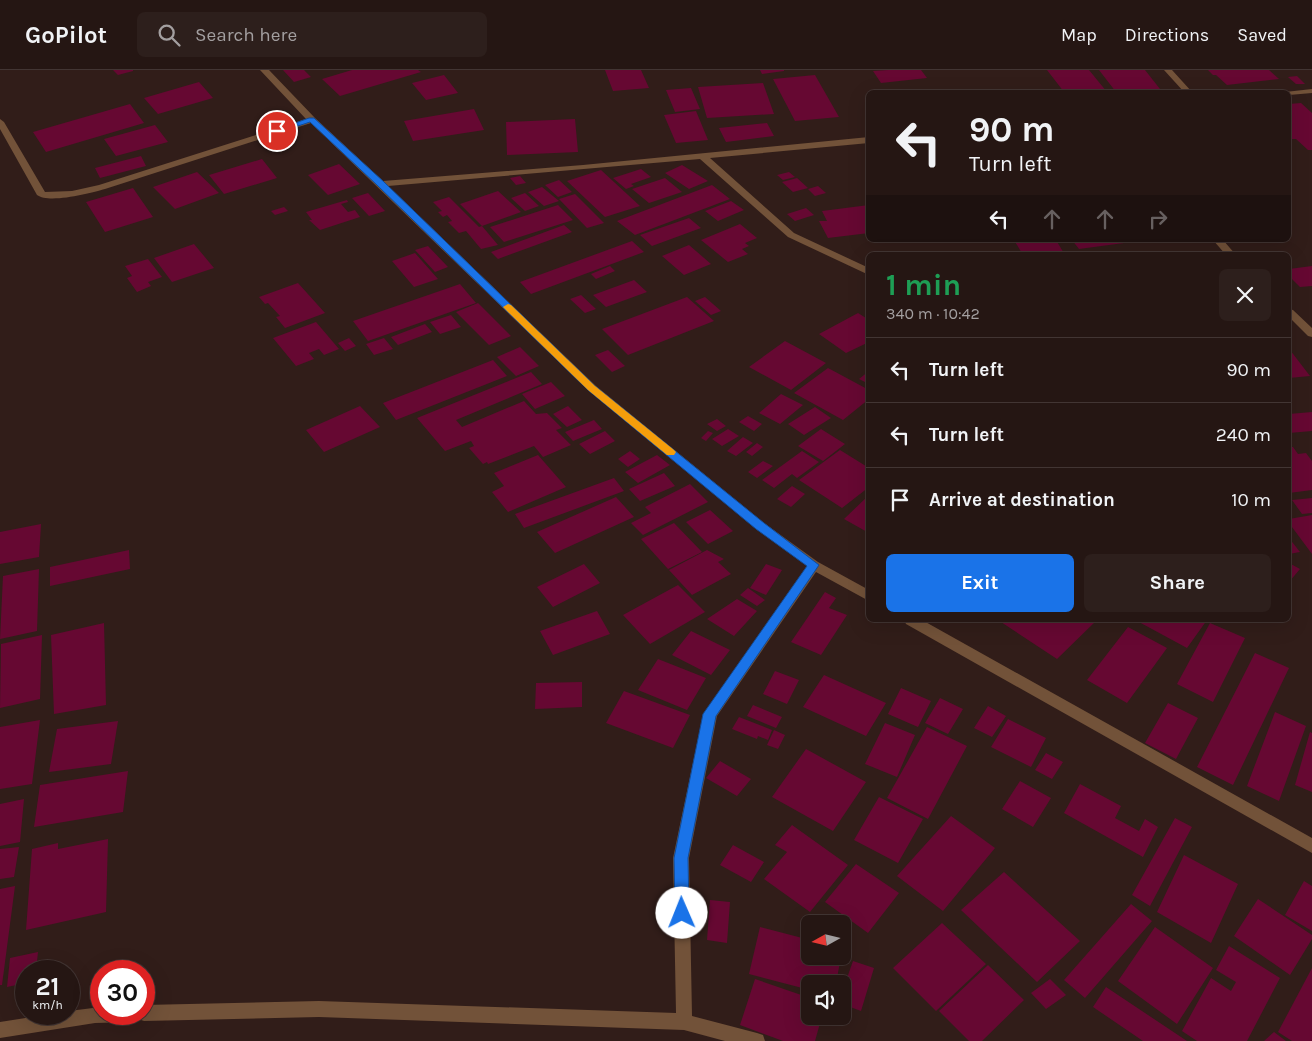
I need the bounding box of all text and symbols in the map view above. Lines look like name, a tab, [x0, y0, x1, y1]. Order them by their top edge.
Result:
search box	[137, 12, 487, 57]
text: GoPilot	[25, 21, 107, 49]
icon: search	[155, 21, 183, 49]
text: Search here	[195, 24, 297, 46]
text: Map	[1061, 24, 1097, 46]
text: Directions	[1125, 24, 1209, 46]
text: Saved	[1237, 24, 1287, 46]
text: 90 m	[969, 109, 1055, 150]
pin	[256, 110, 298, 152]
icon: left	[886, 110, 951, 175]
icon: arrive	[263, 117, 291, 145]
text: Turn left	[969, 151, 1052, 177]
icon: left	[985, 205, 1013, 233]
icon: ahead	[1038, 205, 1066, 233]
icon: ahead	[1091, 205, 1119, 233]
icon: right	[1144, 205, 1172, 233]
text: 1 min	[886, 267, 961, 303]
button: close	[1219, 269, 1271, 321]
text: 340 m · 10:42	[886, 304, 980, 323]
icon: left	[886, 356, 914, 384]
text: Turn left	[929, 359, 1004, 381]
text: 90 m	[1226, 359, 1271, 381]
icon: left	[886, 421, 914, 449]
text: Turn left	[929, 424, 1004, 446]
text: 240 m	[1216, 424, 1271, 446]
icon: arrive	[886, 486, 914, 514]
text: Arrive at destination	[929, 489, 1115, 511]
text: 10 m	[1231, 489, 1271, 511]
button: Exit	[886, 554, 1074, 612]
button: Share	[1084, 554, 1271, 612]
position arrow	[655, 886, 707, 938]
north arrow	[801, 915, 851, 965]
map controls	[801, 915, 851, 1025]
speed limit sign: 30	[90, 960, 155, 1025]
text: 21	[35, 972, 60, 1001]
button: sound	[801, 975, 851, 1025]
text: km/h	[32, 998, 63, 1012]

